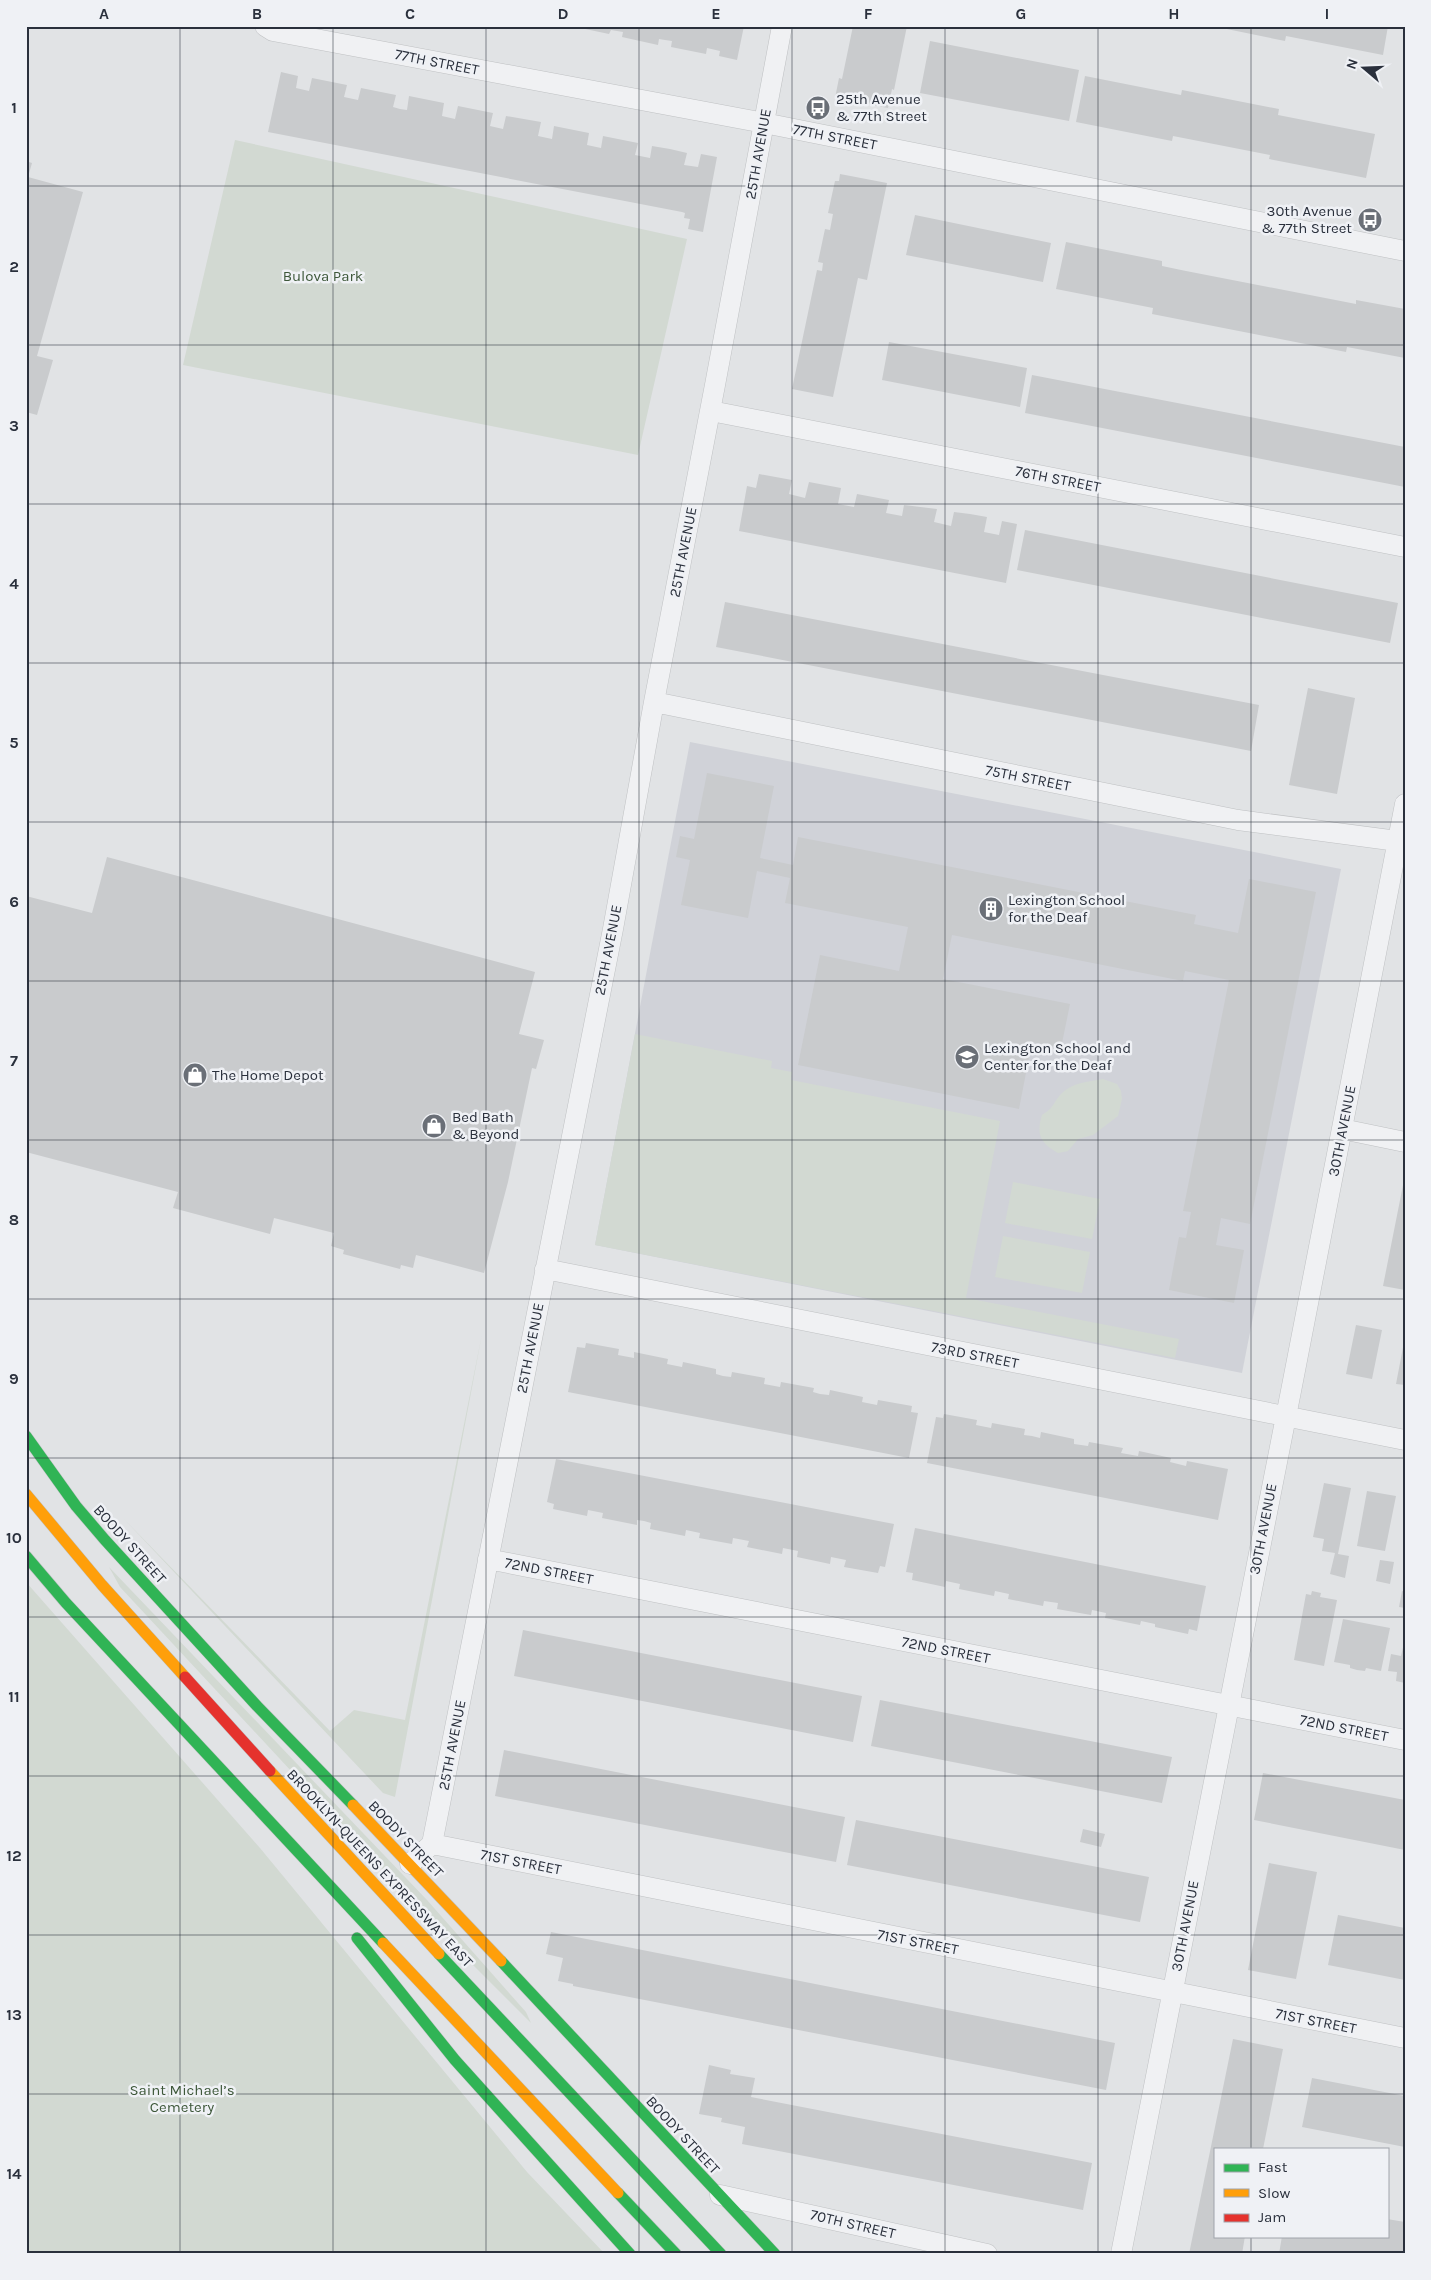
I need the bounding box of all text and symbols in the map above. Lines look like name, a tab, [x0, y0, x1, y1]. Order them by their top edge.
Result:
text: A	[99, 4, 109, 23]
text: B	[252, 4, 262, 23]
text: C	[405, 4, 415, 23]
text: D	[558, 4, 569, 23]
text: E	[711, 4, 721, 23]
text: F	[864, 4, 873, 23]
text: G	[1016, 4, 1026, 23]
text: H	[1168, 4, 1180, 23]
text: I	[1325, 4, 1329, 23]
north arrow	[1338, 42, 1388, 92]
street label: 77TH STREET	[393, 45, 481, 79]
text: N	[1343, 56, 1362, 71]
place label: 25th Avenue & 77th Street	[836, 90, 927, 125]
bus stop icon: 25th Avenue & 77th Street	[805, 95, 831, 121]
text: 1	[11, 98, 17, 117]
street label: 25TH AVENUE	[741, 107, 775, 201]
street label: 77TH STREET	[791, 120, 879, 154]
place label: 30th Avenue & 77th Street	[1261, 202, 1352, 237]
bus stop icon: 30th Avenue & 77th Street	[1357, 207, 1383, 233]
text: 2	[9, 257, 19, 276]
park label: Bulova Park	[283, 267, 363, 285]
text: 3	[9, 416, 19, 435]
street label: 76TH STREET	[1014, 462, 1103, 496]
street label: 25TH AVENUE	[665, 505, 701, 599]
text: 4	[9, 574, 19, 593]
text: 5	[9, 733, 19, 752]
street label: 75TH STREET	[984, 761, 1073, 795]
place label: Lexington School for the Deaf	[1008, 891, 1125, 926]
text: 6	[9, 892, 19, 911]
building icon: Lexington School for the Deaf	[978, 896, 1004, 922]
street label: 25TH AVENUE	[590, 903, 626, 997]
place label: Lexington School and Center for the Deaf	[984, 1039, 1131, 1074]
school or university icon: Lexington School and Center for the Deaf	[954, 1044, 980, 1070]
text: 7	[10, 1051, 18, 1070]
shop icon: The Home Depot	[182, 1062, 208, 1088]
place label: The Home Depot	[212, 1066, 324, 1084]
street label: 30TH AVENUE	[1324, 1084, 1360, 1178]
place label: Bed Bath & Beyond	[452, 1108, 519, 1143]
shop icon: Bed Bath & Beyond	[421, 1113, 447, 1139]
text: 8	[9, 1210, 19, 1229]
street label: 25TH AVENUE	[512, 1301, 548, 1395]
street label: 73RD STREET	[930, 1338, 1021, 1372]
text: 9	[9, 1369, 19, 1388]
street label: 30TH AVENUE	[1245, 1482, 1281, 1576]
street label: BOODY STREET	[90, 1501, 171, 1588]
text: 10	[6, 1528, 22, 1547]
street label: 72ND STREET	[503, 1554, 595, 1588]
street label: 72ND STREET	[900, 1633, 992, 1667]
text: 11	[8, 1687, 20, 1706]
street label: 25TH AVENUE	[434, 1698, 470, 1792]
street label: 72ND STREET	[1298, 1711, 1390, 1745]
street label: BROOKLYN-QUEENS EXPRESSWAY EAST	[283, 1765, 477, 1971]
street label: BOODY STREET	[365, 1797, 448, 1882]
street label: 71ST STREET	[479, 1845, 564, 1879]
text: 12	[6, 1846, 22, 1865]
street label: 30TH AVENUE	[1167, 1879, 1203, 1973]
street label: 71ST STREET	[876, 1925, 961, 1959]
street label: 71ST STREET	[1274, 2004, 1359, 2038]
text: 13	[6, 2005, 22, 2024]
park label: Saint Michael’s Cemetery	[129, 2081, 235, 2116]
street label: BOODY STREET	[642, 2092, 724, 2178]
legend	[1214, 2148, 1388, 2238]
text: Fast	[1258, 2158, 1288, 2176]
text: 14	[6, 2164, 22, 2183]
text: Slow	[1258, 2184, 1290, 2202]
street label: 70TH STREET	[809, 2205, 898, 2243]
text: Jam	[1258, 2208, 1286, 2226]

